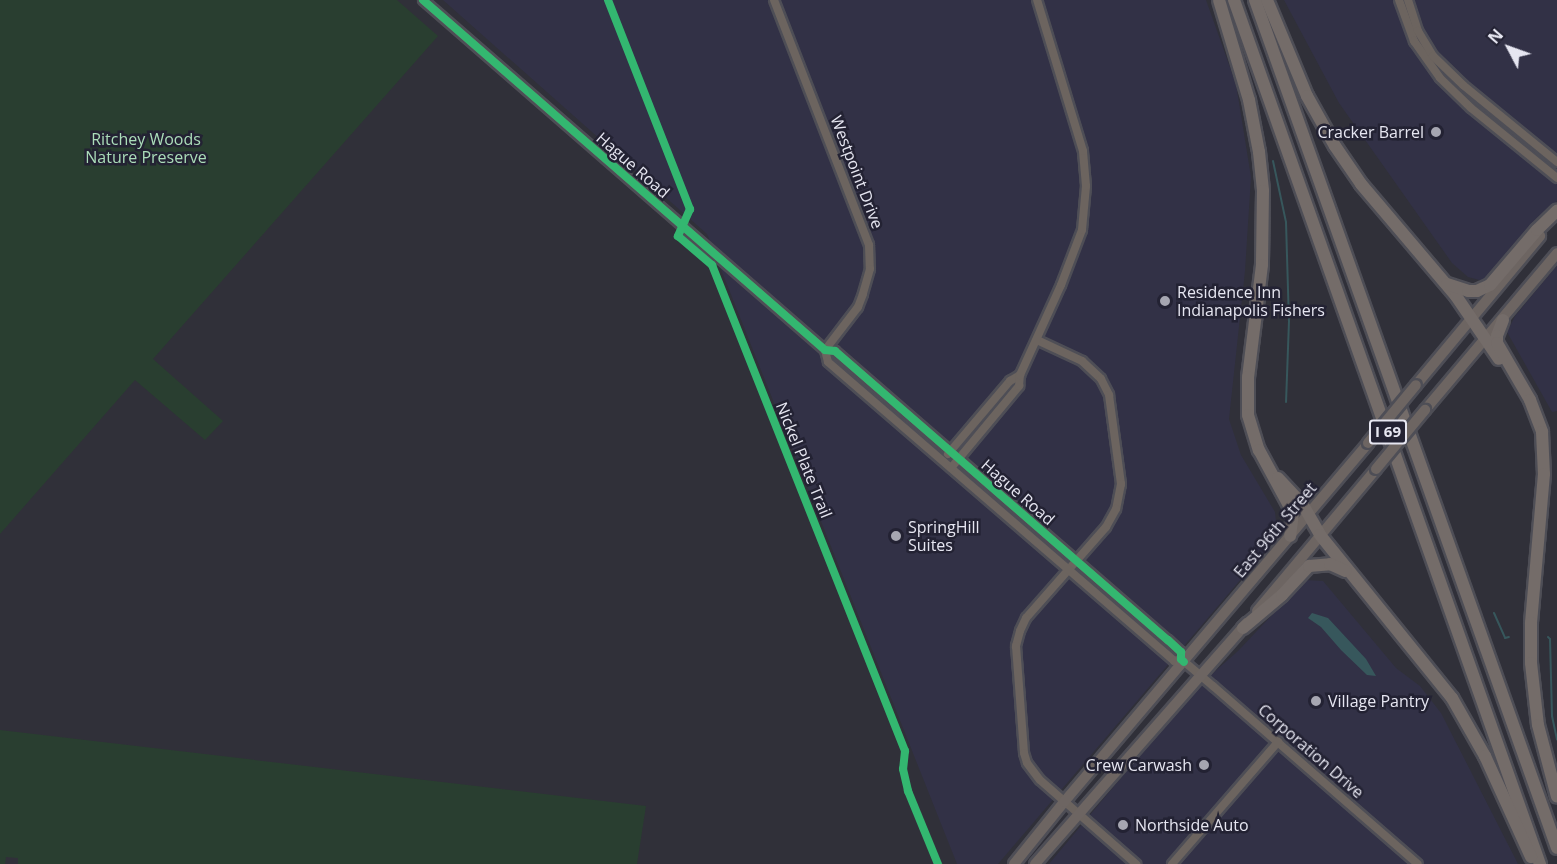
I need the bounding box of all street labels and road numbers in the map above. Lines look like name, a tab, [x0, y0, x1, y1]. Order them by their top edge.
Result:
street label: Westpoint Drive	[827, 113, 887, 231]
street label: Hague Road	[593, 128, 673, 202]
street label: Nickel Plate Trail	[772, 399, 836, 521]
road number: I 69	[1368, 420, 1408, 444]
street label: Hague Road	[978, 455, 1058, 529]
street label: East 96th Street	[1230, 479, 1320, 581]
street label: Corporation Drive	[1254, 700, 1368, 802]

